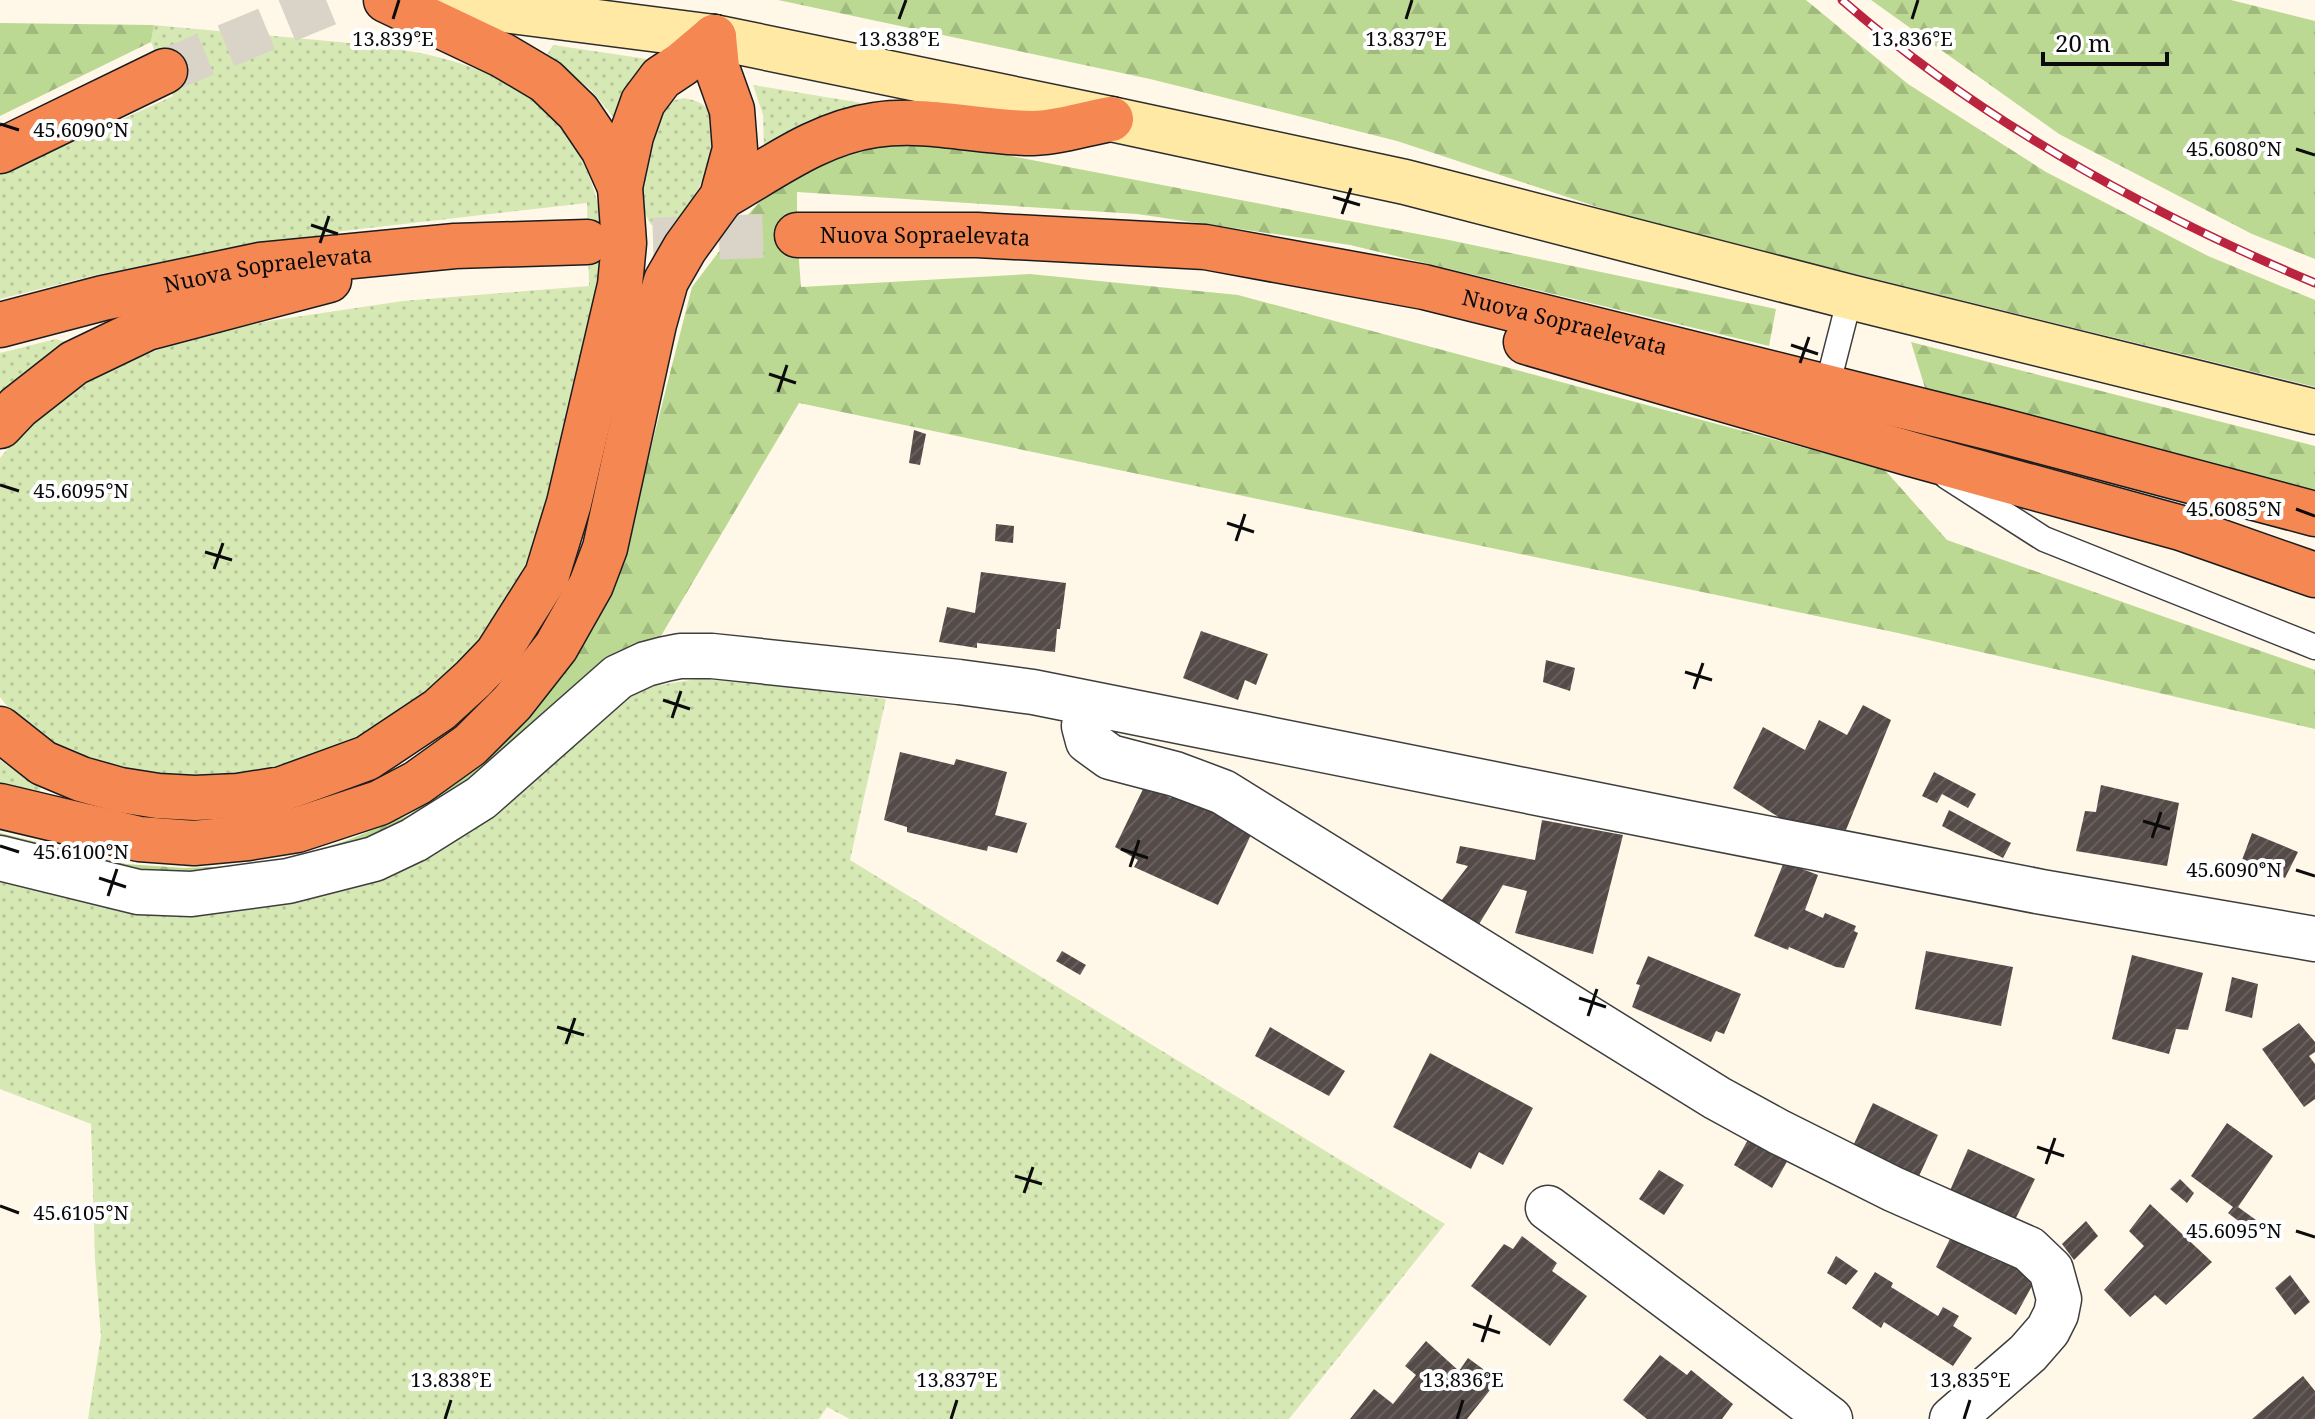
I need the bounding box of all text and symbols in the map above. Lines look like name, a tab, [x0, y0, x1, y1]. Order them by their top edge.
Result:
scale bar	[2043, 16, 2167, 66]
text: 13.839°E	[352, 25, 434, 52]
text: 13.838°E	[858, 25, 940, 52]
text: 13.837°E	[1365, 25, 1447, 52]
text: 13.836°E	[1871, 25, 1953, 52]
text: 20 m	[2055, 26, 2111, 59]
text: 45.6090°N	[33, 116, 129, 143]
text: 45.6080°N	[2186, 135, 2282, 162]
street label: Nuova Sopraelevata	[820, 219, 1031, 252]
street label: Nuova Sopraelevata	[161, 238, 373, 299]
street label: Nuova Sopraelevata	[1459, 281, 1671, 361]
text: 45.6095°N	[33, 477, 129, 504]
text: 45.6085°N	[2186, 495, 2282, 522]
text: 45.6100°N	[33, 838, 129, 865]
text: 45.6090°N	[2186, 856, 2282, 883]
text: 45.6105°N	[33, 1199, 129, 1226]
text: 45.6095°N	[2186, 1217, 2282, 1244]
text: 13.838°E	[410, 1366, 492, 1393]
text: 13.837°E	[916, 1366, 998, 1393]
text: 13.836°E	[1422, 1366, 1504, 1393]
text: 13.835°E	[1929, 1366, 2011, 1393]

